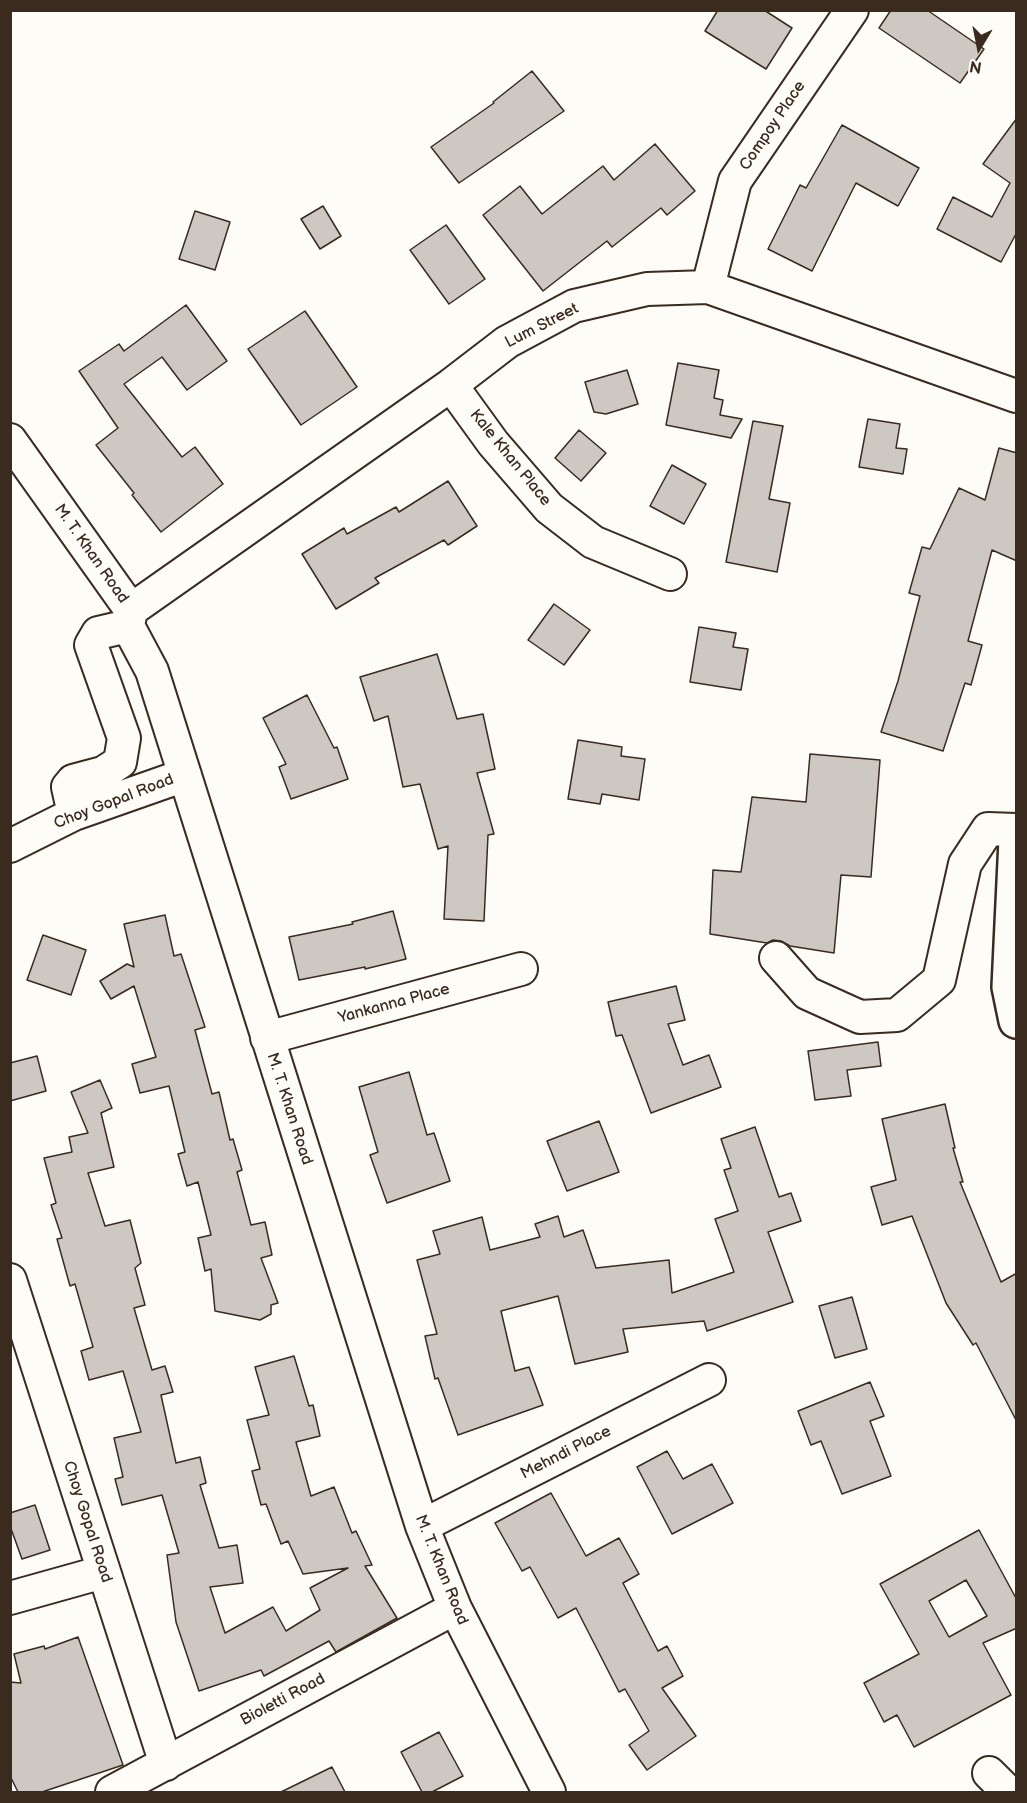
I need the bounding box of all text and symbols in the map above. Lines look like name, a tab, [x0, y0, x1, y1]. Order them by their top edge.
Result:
north arrow	[949, 18, 1009, 78]
text: N	[968, 56, 983, 77]
street label: Compoy Place	[736, 78, 810, 174]
street label: Lum Street	[502, 299, 582, 353]
street label: Kale Khan Place	[465, 406, 555, 510]
street label: M. T. Khan Road	[50, 501, 132, 607]
street label: Choy Gopal Road	[51, 770, 177, 834]
street label: Yankanna Place	[336, 980, 452, 1028]
street label: M. T. Khan Road	[262, 1050, 316, 1168]
street label: Mehndi Place	[518, 1422, 614, 1484]
street label: Choy Gopal Road	[58, 1459, 116, 1585]
street label: M. T. Khan Road	[410, 1512, 472, 1628]
street label: Bioletti Road	[237, 1670, 329, 1730]

